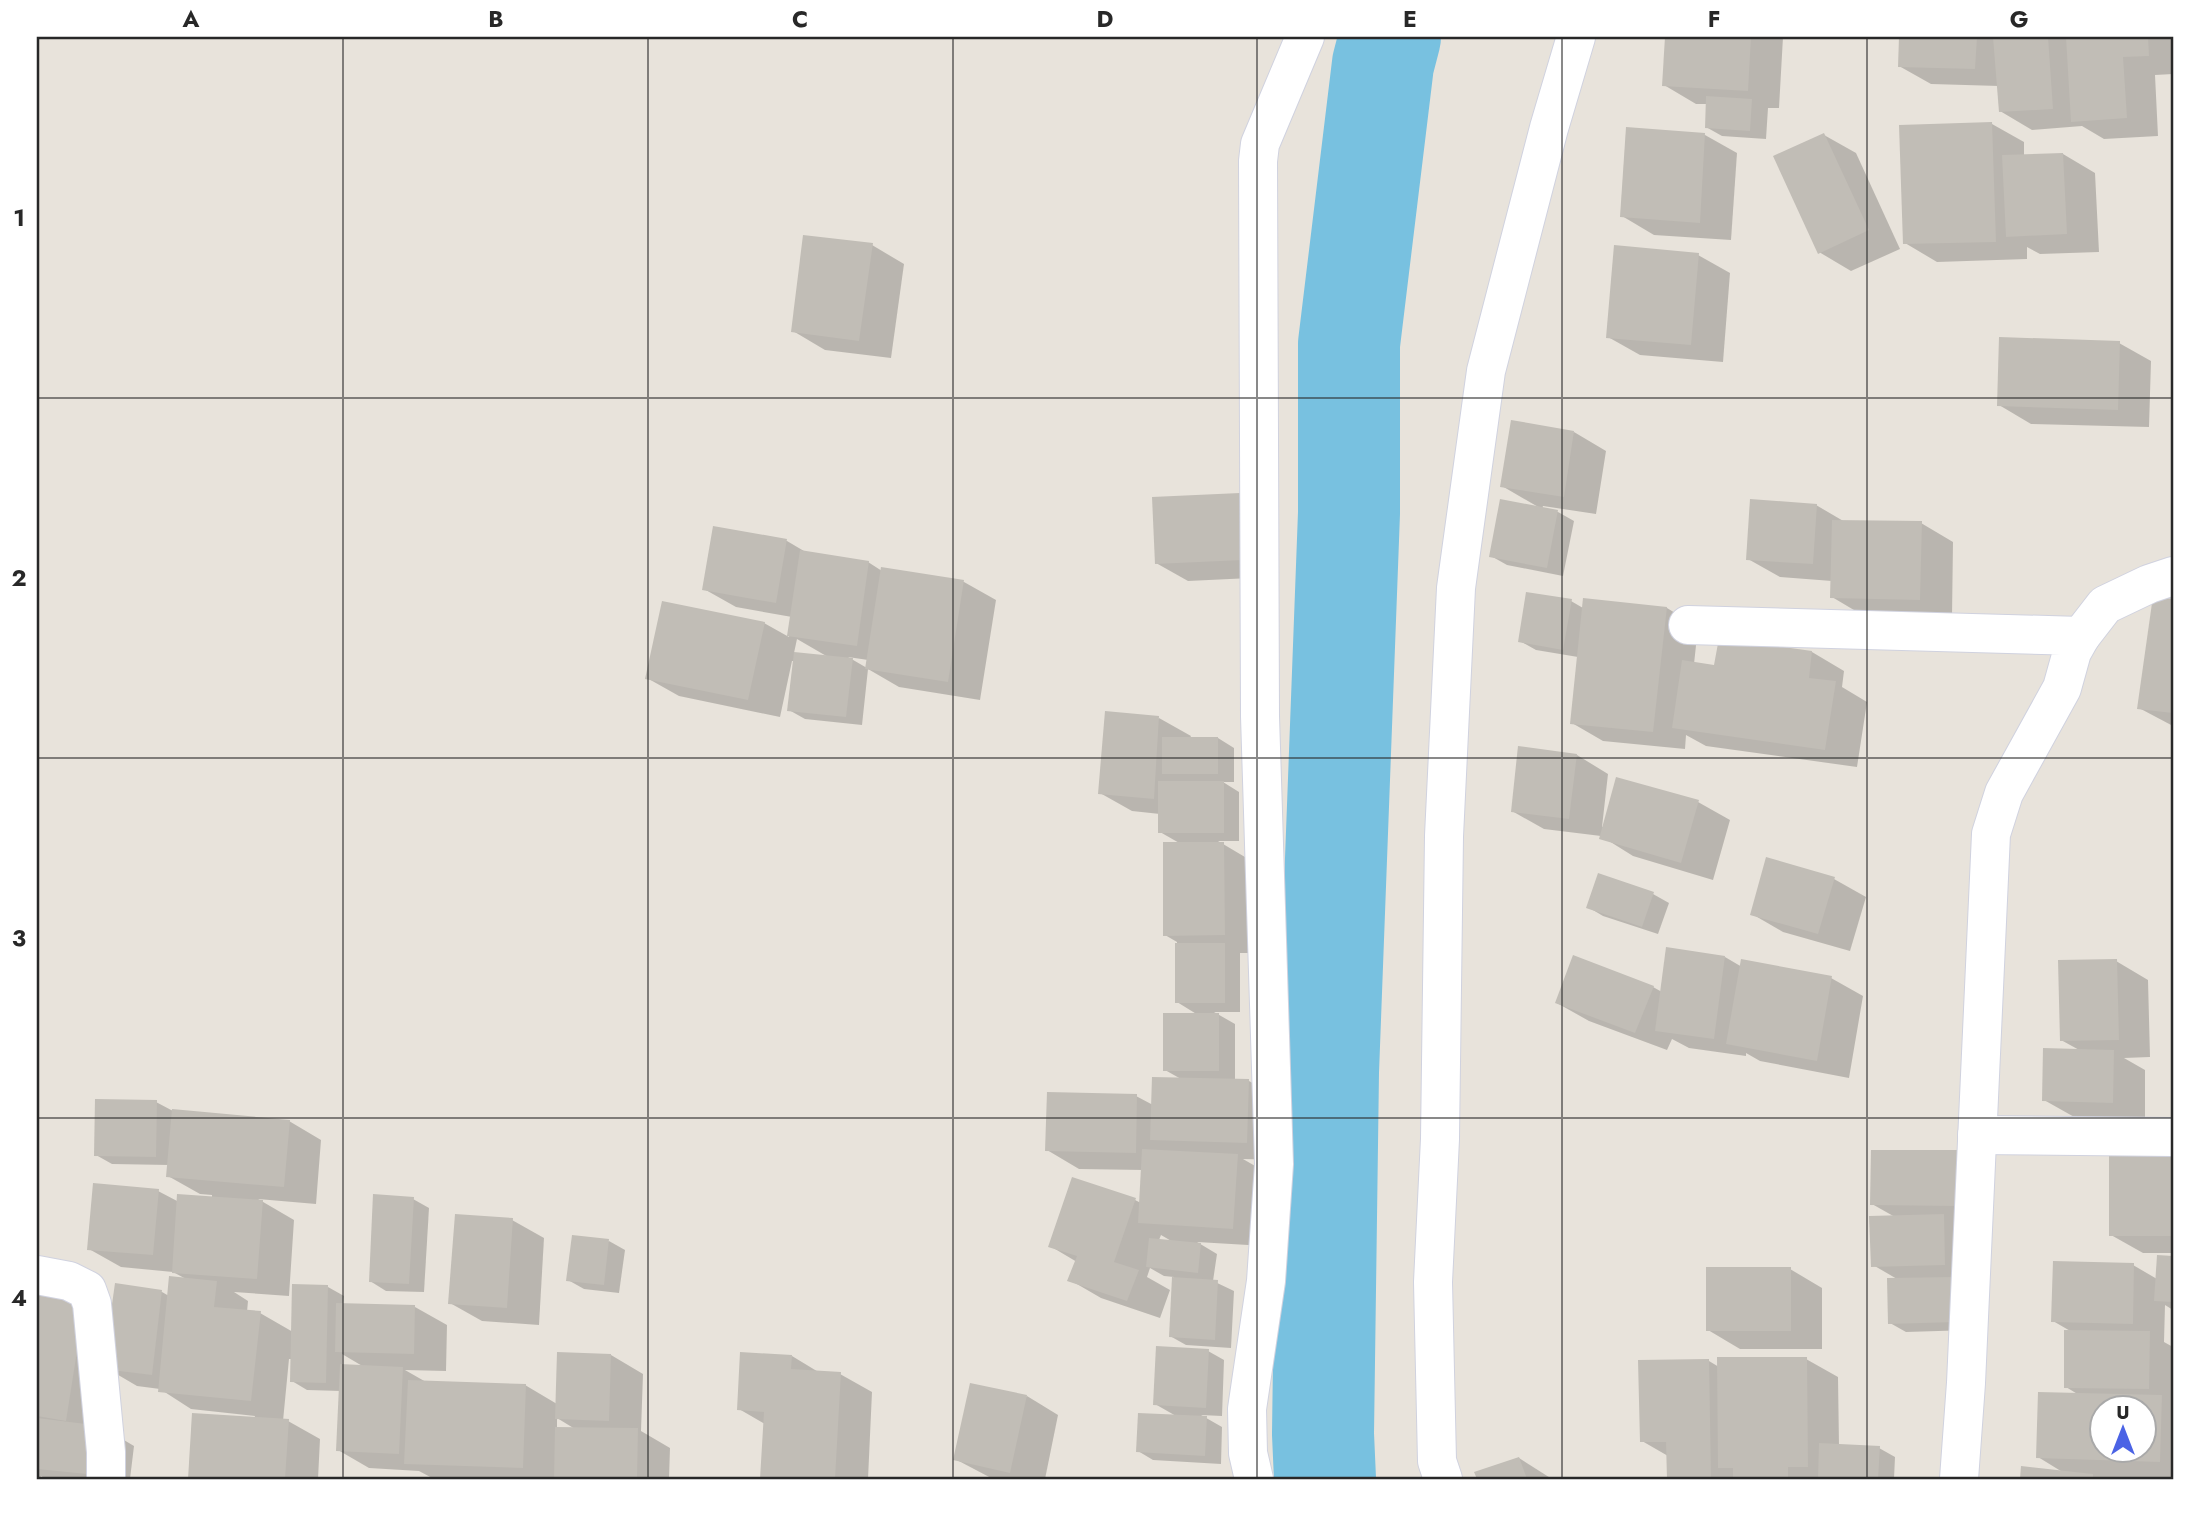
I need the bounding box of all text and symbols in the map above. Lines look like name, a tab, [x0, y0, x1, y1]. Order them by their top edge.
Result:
text: A	[182, 2, 200, 36]
text: B	[488, 2, 504, 36]
text: C	[792, 2, 808, 36]
text: D	[1097, 2, 1114, 36]
text: E	[1403, 2, 1417, 36]
text: F	[1708, 2, 1720, 36]
text: G	[2010, 2, 2028, 36]
text: 1	[13, 201, 25, 235]
text: 2	[11, 561, 27, 595]
text: 3	[12, 921, 26, 955]
text: 4	[11, 1281, 27, 1315]
north arrow	[2088, 1394, 2158, 1464]
text: U	[2116, 1399, 2130, 1426]

